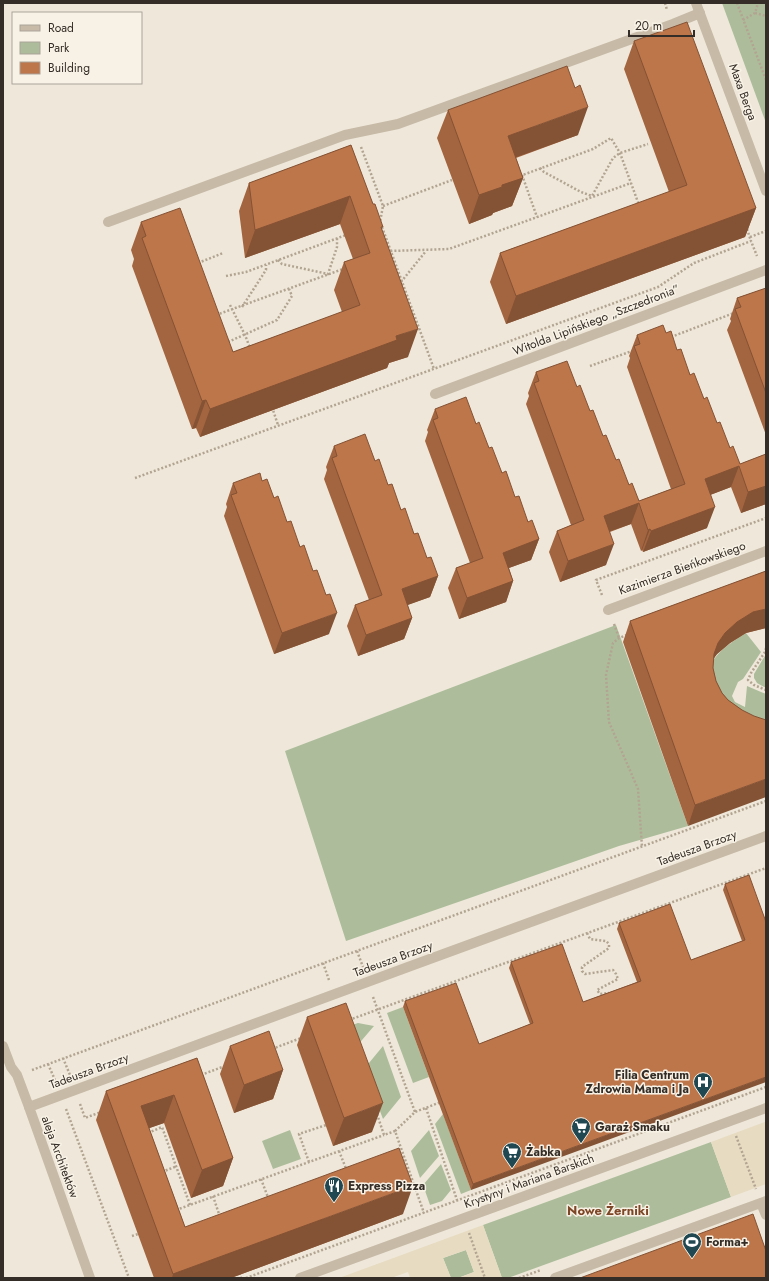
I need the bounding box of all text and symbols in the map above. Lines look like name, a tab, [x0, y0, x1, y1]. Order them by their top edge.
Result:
legend	[12, 12, 142, 84]
scale bar	[629, 12, 694, 38]
text: 20 m	[635, 17, 662, 35]
text: Road	[48, 19, 74, 37]
text: Park	[48, 39, 70, 57]
text: Building	[48, 59, 90, 77]
street label: Maxa Berga	[724, 61, 762, 123]
street label: Witolda Lipińskiego „Szczedronia”	[510, 280, 682, 360]
street label: Kazimierza Bieńkowskiego	[616, 536, 748, 599]
street label: Tadeusza Brzozy	[655, 825, 740, 871]
street label: Tadeusza Brzozy	[351, 936, 436, 982]
street label: Tadeusza Brzozy	[47, 1048, 132, 1094]
place label: Filia Centrum Zdrowia Mama i Ja	[586, 1066, 689, 1098]
hospital icon: Filia Centrum Zdrowia Mama i Ja	[692, 1071, 714, 1099]
street label: aleja Architektów	[37, 1114, 83, 1201]
supermarket icon: Garaż Smaku	[570, 1116, 592, 1144]
place label: Garaż Smaku	[595, 1118, 670, 1136]
supermarket icon: Żabka	[501, 1141, 523, 1169]
place label: Żabka	[526, 1143, 561, 1161]
street label: Krystyny i Mariana Barskich	[461, 1149, 597, 1213]
restaurant icon: Express Pizza	[323, 1175, 345, 1203]
place label: Express Pizza	[348, 1177, 425, 1195]
district label: Nowe Żerniki	[567, 1201, 649, 1220]
sports icon: Forma+	[681, 1231, 703, 1259]
place label: Forma+	[706, 1233, 749, 1251]

